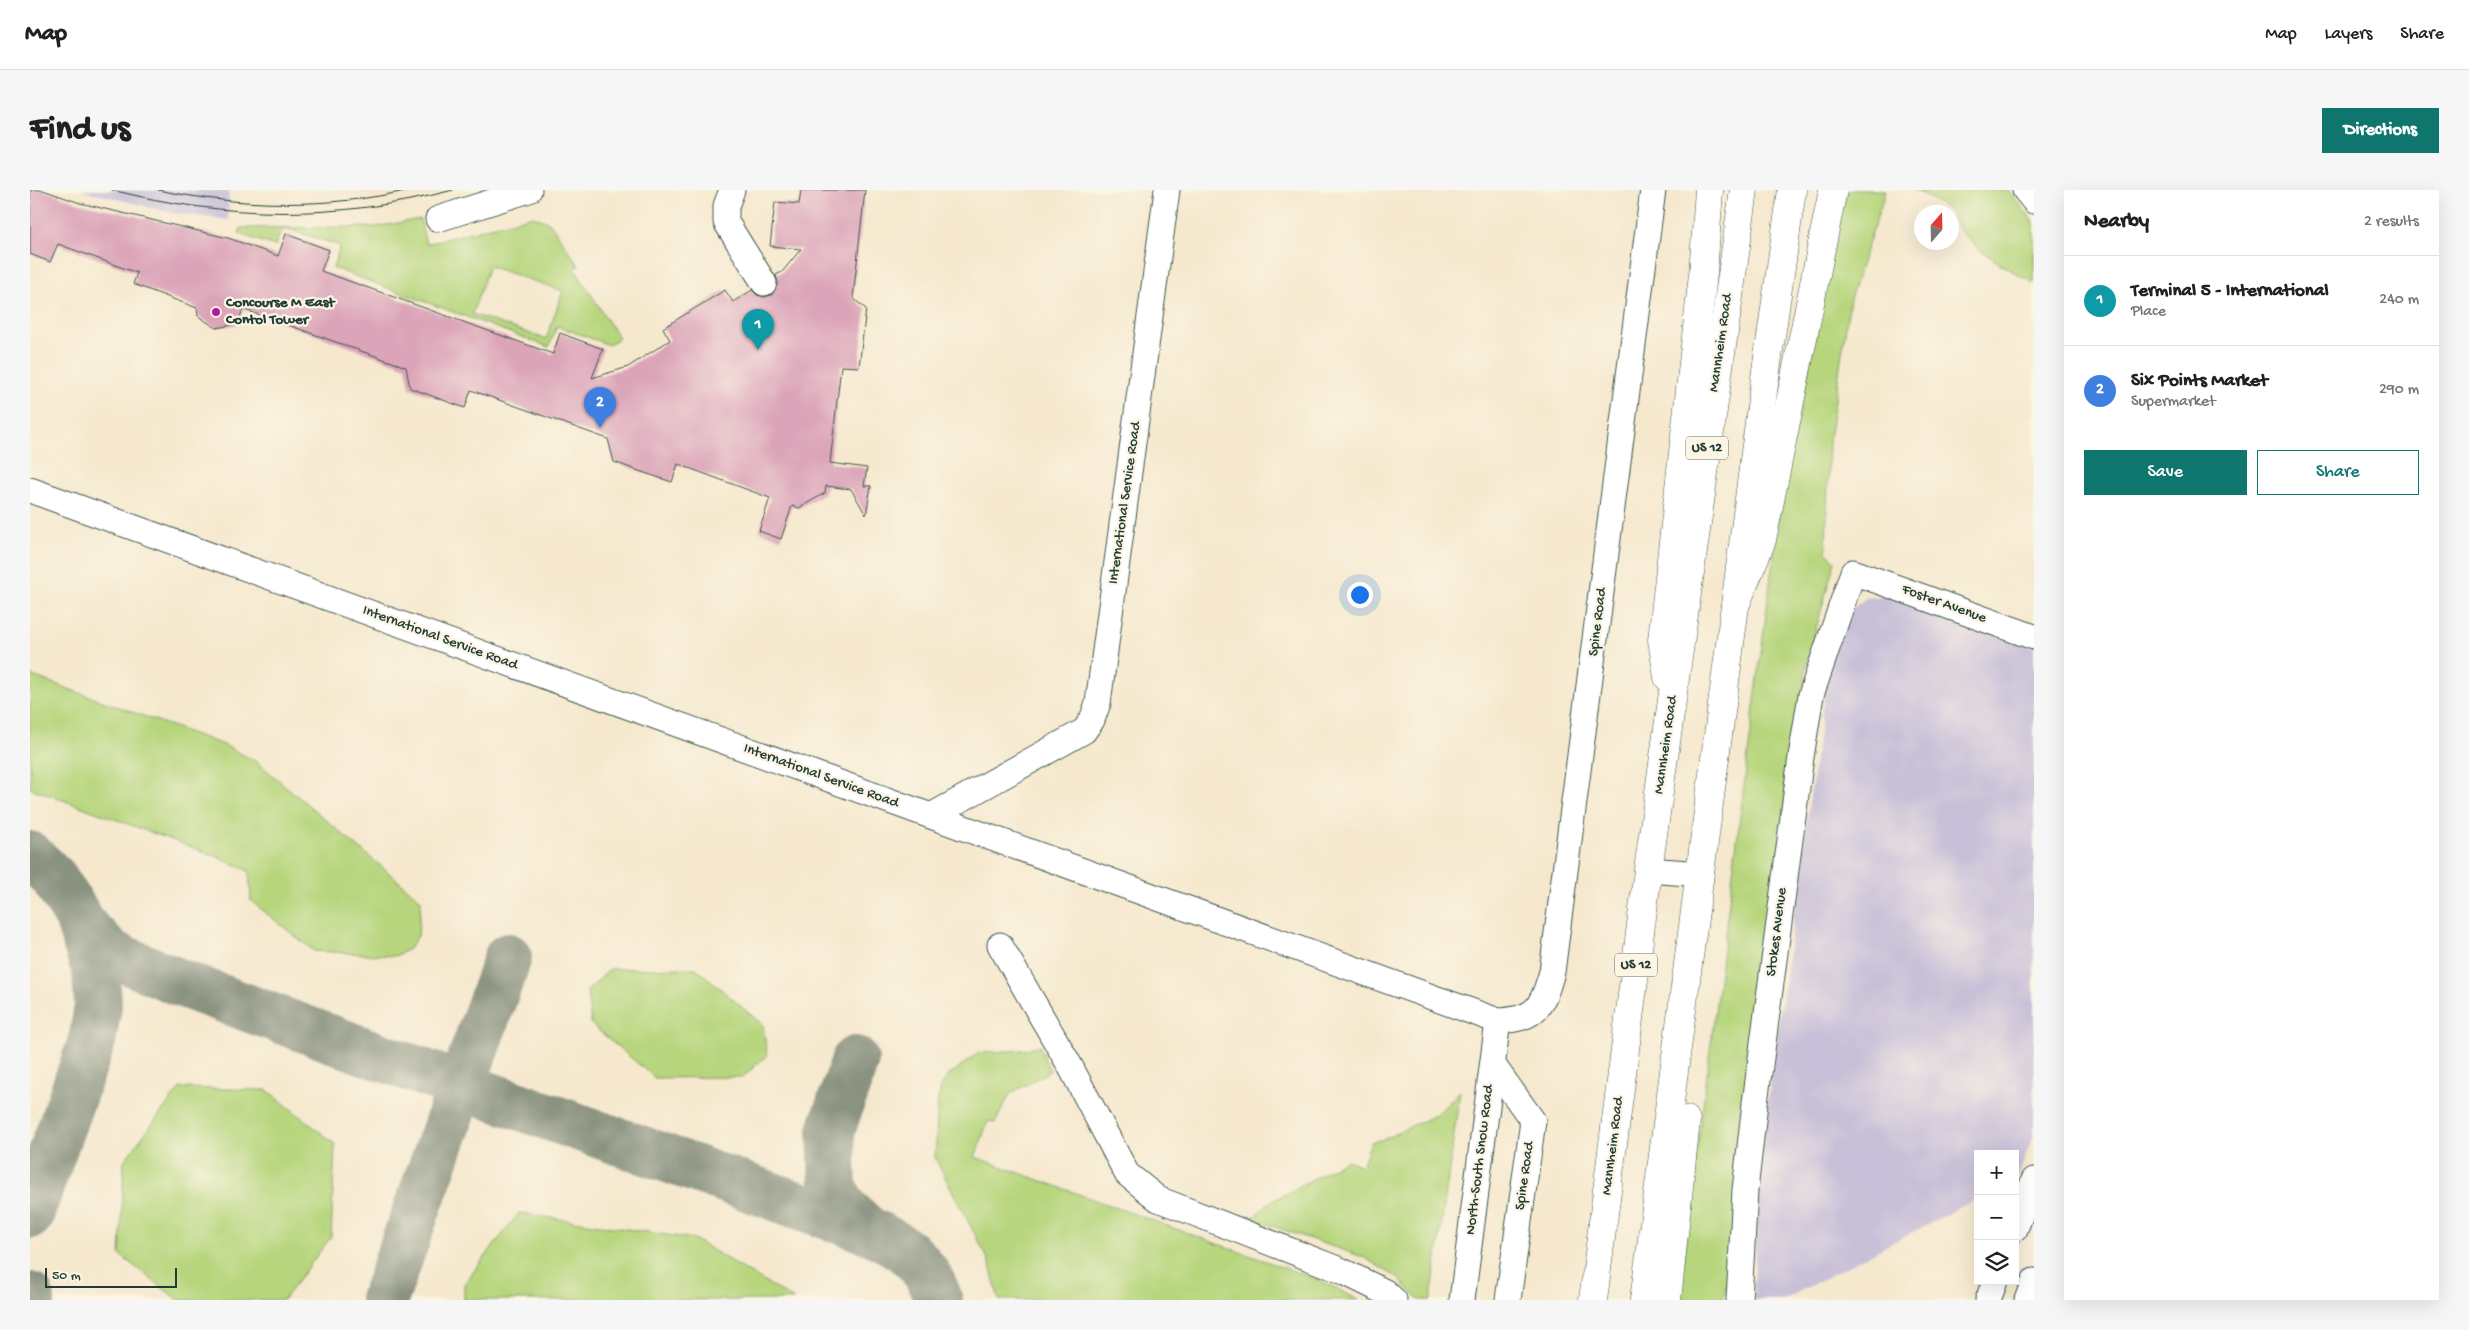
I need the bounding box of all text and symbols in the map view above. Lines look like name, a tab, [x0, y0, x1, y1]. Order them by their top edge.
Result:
text: Map	[25, 20, 67, 49]
text: Map	[2265, 24, 2297, 45]
text: Layers	[2325, 24, 2372, 45]
text: Share	[2400, 24, 2444, 45]
button: Directions	[2322, 108, 2439, 153]
text: Find us	[30, 110, 130, 151]
north arrow	[1914, 205, 1959, 250]
text: Nearby	[2084, 210, 2149, 235]
text: 2 results	[2364, 213, 2419, 232]
text: Terminal 5 - International	[2131, 280, 2329, 303]
text: 1	[2097, 291, 2103, 310]
text: 240 m	[2379, 291, 2419, 310]
street label: Mannheim Road	[1705, 292, 1737, 393]
place label: Concourse M East Contol Tower	[225, 294, 336, 329]
text: Place	[2131, 303, 2166, 322]
marker: Concourse M East Contol Tower	[210, 306, 222, 318]
pin: 1	[742, 309, 774, 350]
text: Six Points Market	[2131, 370, 2268, 393]
text: 2	[2096, 381, 2104, 400]
text: 290 m	[2379, 381, 2419, 400]
pin: 2	[584, 387, 616, 428]
text: Supermarket	[2131, 393, 2216, 412]
street label: International Service Road	[1105, 419, 1145, 585]
road number: US 12	[1686, 437, 1728, 460]
button: Save	[2084, 450, 2247, 495]
button: Share	[2257, 450, 2419, 495]
street label: Foster Avenue	[1898, 580, 1989, 628]
your location	[1347, 582, 1373, 608]
street label: Spine Road	[1585, 586, 1611, 657]
street label: International Service Road	[360, 602, 521, 675]
street label: Mannheim Road	[1650, 694, 1682, 795]
street label: International Service Road	[741, 740, 902, 813]
street label: Stokes Avenue	[1763, 886, 1791, 978]
road number: US 12	[1615, 954, 1657, 976]
street label: North-South Snow Road	[1462, 1083, 1498, 1236]
street label: Mannheim Road	[1598, 1095, 1628, 1196]
street label: Spine Road	[1511, 1139, 1539, 1211]
map controls	[1974, 1150, 2019, 1285]
button: +	[1974, 1150, 2019, 1195]
button: −	[1974, 1195, 2019, 1240]
button: layers	[1974, 1240, 2019, 1285]
scale bar	[45, 1265, 178, 1288]
text: 50 m	[52, 1268, 81, 1285]

